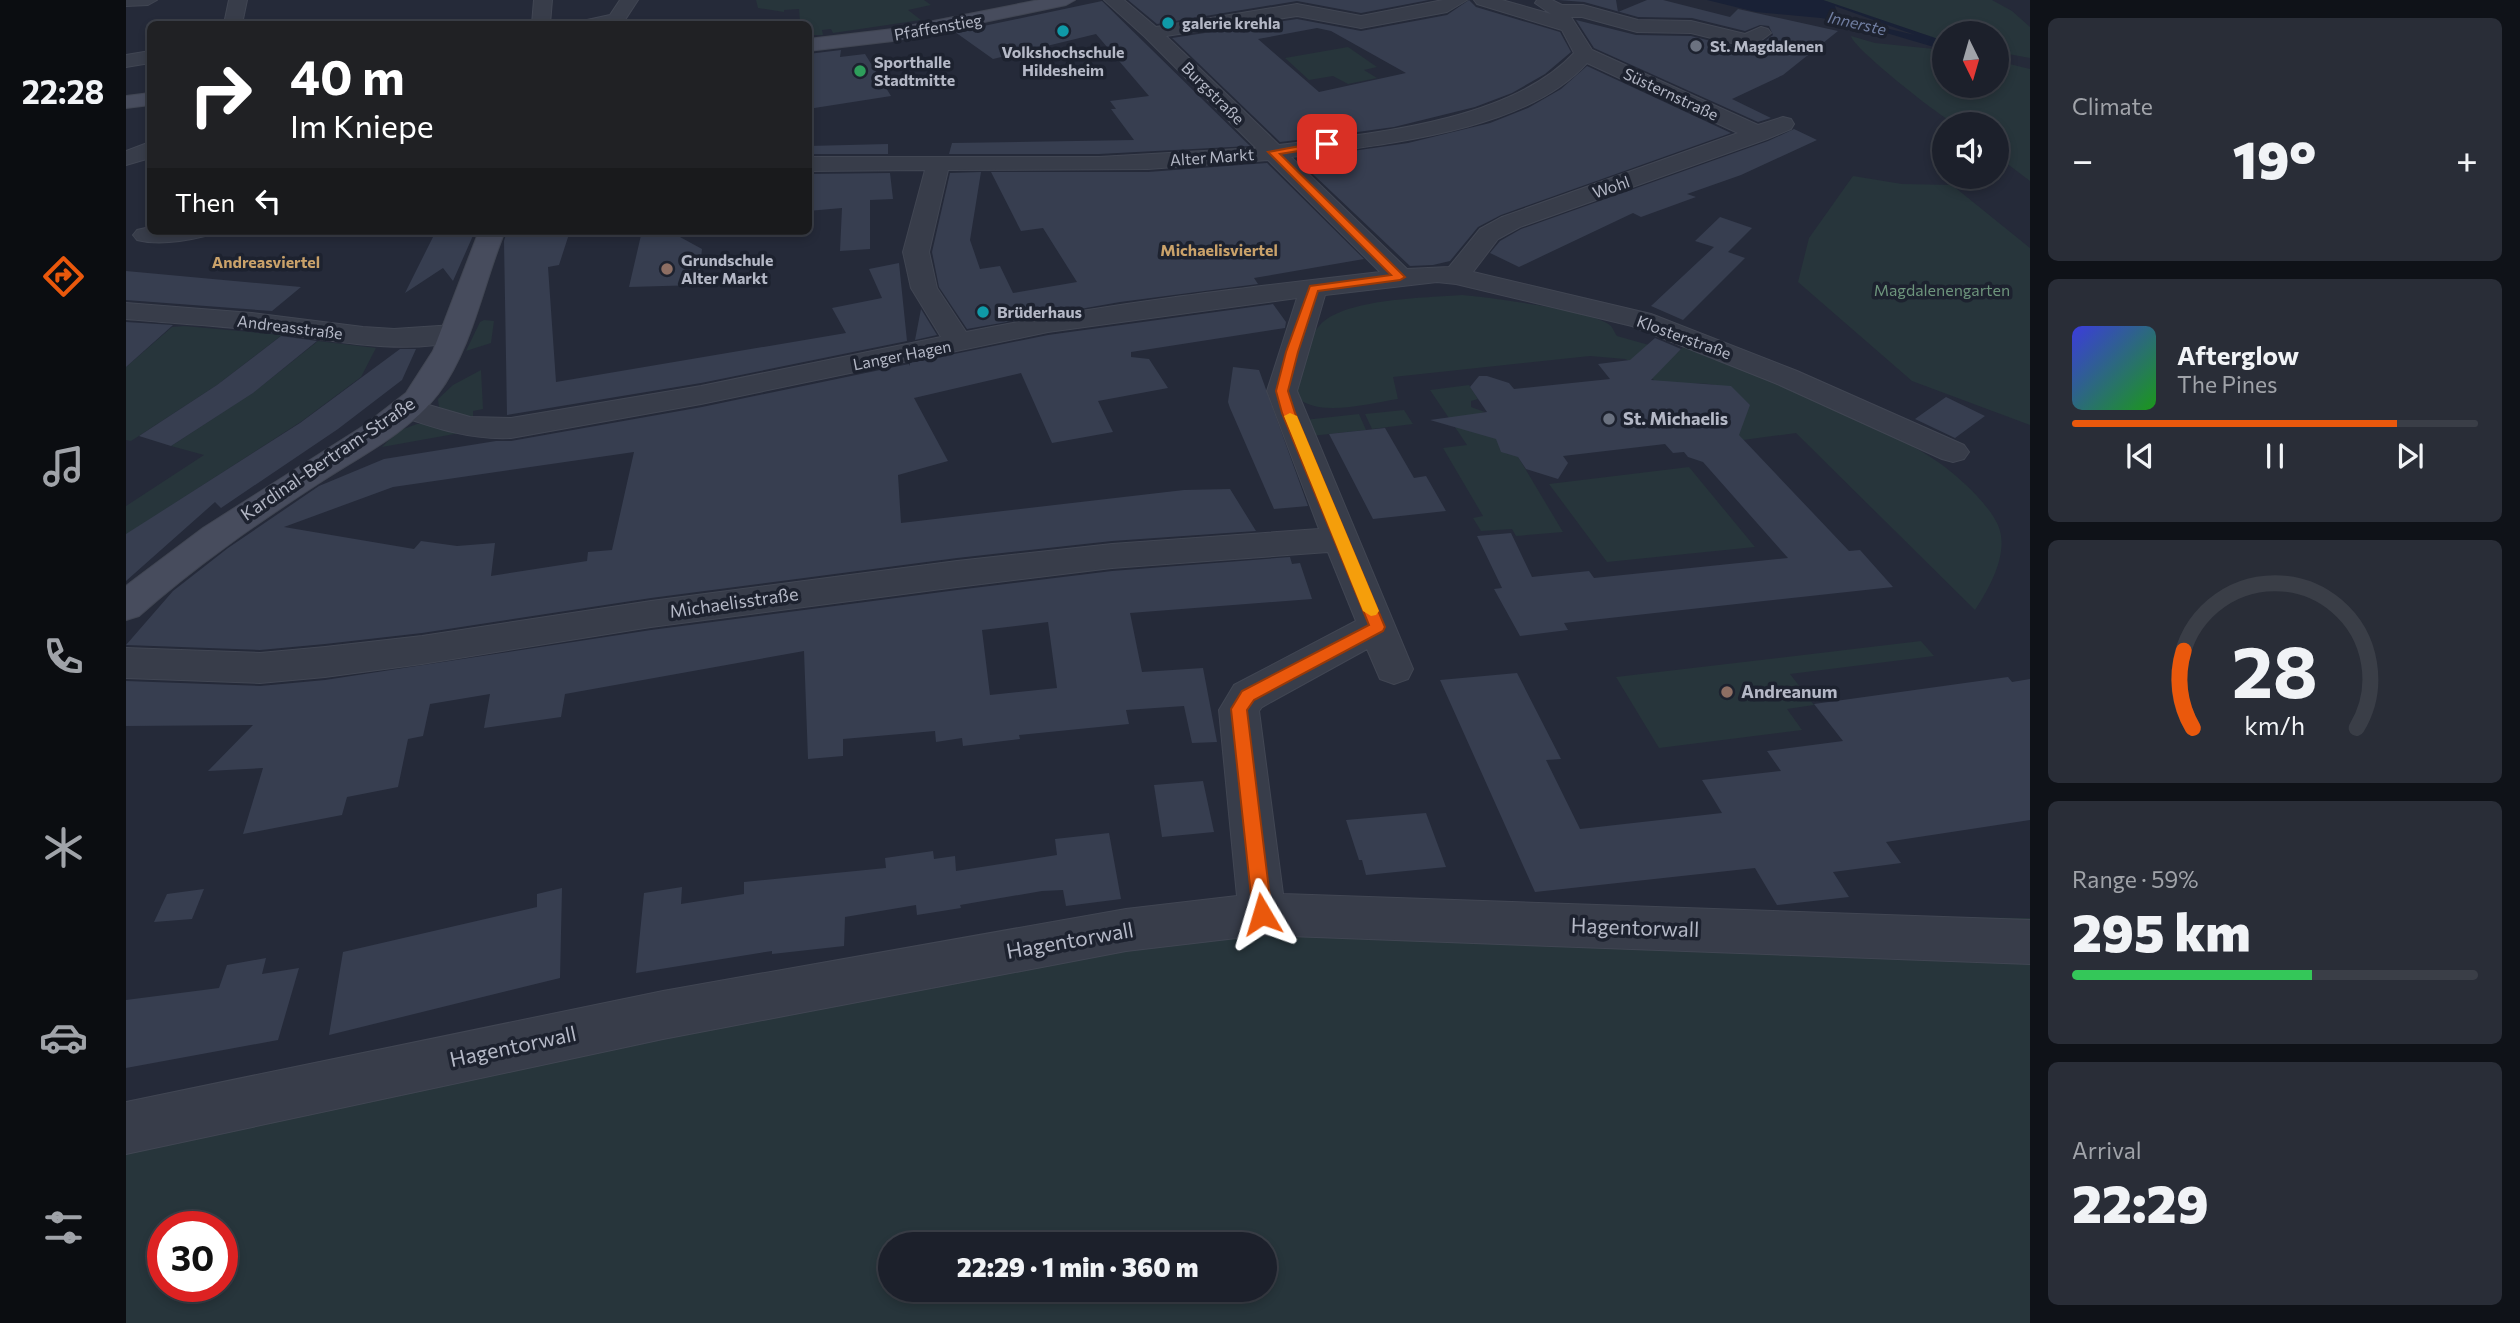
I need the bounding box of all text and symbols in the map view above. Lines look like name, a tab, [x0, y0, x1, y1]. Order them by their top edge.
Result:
water label: Innerste	[1826, 7, 1889, 39]
street label: Pfaffenstieg	[892, 9, 984, 44]
place label: galerie krehla	[1182, 13, 1281, 32]
marker: galerie krehla	[1160, 15, 1176, 31]
north arrow	[1932, 21, 2009, 98]
map controls	[1932, 21, 2009, 189]
marker: Volkshochschule Hildesheim	[1055, 23, 1071, 39]
place label: St. Magdalenen	[1710, 36, 1823, 55]
marker: St. Magdalenen	[1688, 38, 1704, 54]
place label: Volkshochschule Hildesheim	[1002, 42, 1125, 79]
text: 40 m	[290, 45, 405, 105]
icon: right	[175, 49, 266, 140]
place label: Sporthalle Stadtmitte	[874, 52, 955, 89]
street label: Burgstraße	[1178, 57, 1249, 128]
marker: Sporthalle Stadtmitte	[852, 63, 868, 79]
street label: Süsternstraße	[1621, 63, 1722, 124]
text: 22:28	[22, 71, 104, 111]
text: Climate	[2072, 92, 2153, 120]
text: Im Kniepe	[290, 105, 434, 145]
button: sound	[1932, 112, 2009, 189]
pin	[1297, 114, 1357, 174]
icon: arrive	[1308, 125, 1346, 163]
text: 19°	[2233, 126, 2316, 190]
text: −	[2072, 135, 2094, 182]
text: +	[2456, 135, 2478, 182]
street label: Alter Markt	[1169, 144, 1255, 169]
street label: Wohl	[1590, 171, 1632, 202]
icon: left	[249, 182, 287, 220]
text: Then	[175, 186, 235, 217]
district label: Michaelisviertel	[1160, 240, 1278, 259]
place label: Grundschule Alter Markt	[681, 250, 773, 287]
icon: directions	[39, 252, 88, 301]
district label: Andreasviertel	[212, 252, 320, 271]
marker: Grundschule Alter Markt	[659, 261, 675, 277]
park label: Magdalenengarten	[1874, 280, 2010, 299]
place label: Brüderhaus	[997, 302, 1082, 321]
marker: Brüderhaus	[975, 304, 991, 320]
street label: Andreasstraße	[236, 311, 344, 342]
street label: Klosterstraße	[1634, 311, 1734, 362]
street label: Langer Hagen	[851, 336, 953, 373]
text: Afterglow	[2177, 339, 2299, 370]
text: The Pines	[2177, 370, 2278, 398]
street label: Kardinal-Bertram-Straße	[236, 392, 419, 525]
place label: St. Michaelis	[1623, 407, 1728, 429]
marker: St. Michaelis	[1601, 411, 1617, 427]
icon: previous	[2121, 437, 2159, 475]
icon: pause	[2256, 437, 2294, 475]
icon: next	[2391, 437, 2429, 475]
icon: music	[39, 442, 88, 491]
street label: Michaelisstraße	[668, 582, 800, 622]
text: 28	[2232, 624, 2318, 713]
icon: phone	[39, 632, 88, 681]
place label: Andreanum	[1741, 680, 1837, 702]
marker: Andreanum	[1719, 684, 1735, 700]
text: km/h	[2245, 709, 2305, 739]
icon: climate	[39, 823, 88, 872]
text: Range · 59%	[2072, 865, 2199, 893]
position arrow	[1225, 877, 1299, 951]
text: 295 km	[2072, 899, 2251, 963]
street label: Hagentorwall	[1570, 912, 1700, 941]
street label: Hagentorwall	[1004, 916, 1135, 963]
icon: car	[39, 1013, 88, 1062]
street label: Hagentorwall	[447, 1020, 578, 1071]
text: Arrival	[2072, 1136, 2142, 1164]
text: 22:29	[2072, 1170, 2209, 1234]
icon: filters	[39, 1203, 88, 1252]
speed limit sign: 30	[147, 1211, 238, 1302]
text: 22:29 · 1 min · 360 m	[957, 1251, 1198, 1282]

